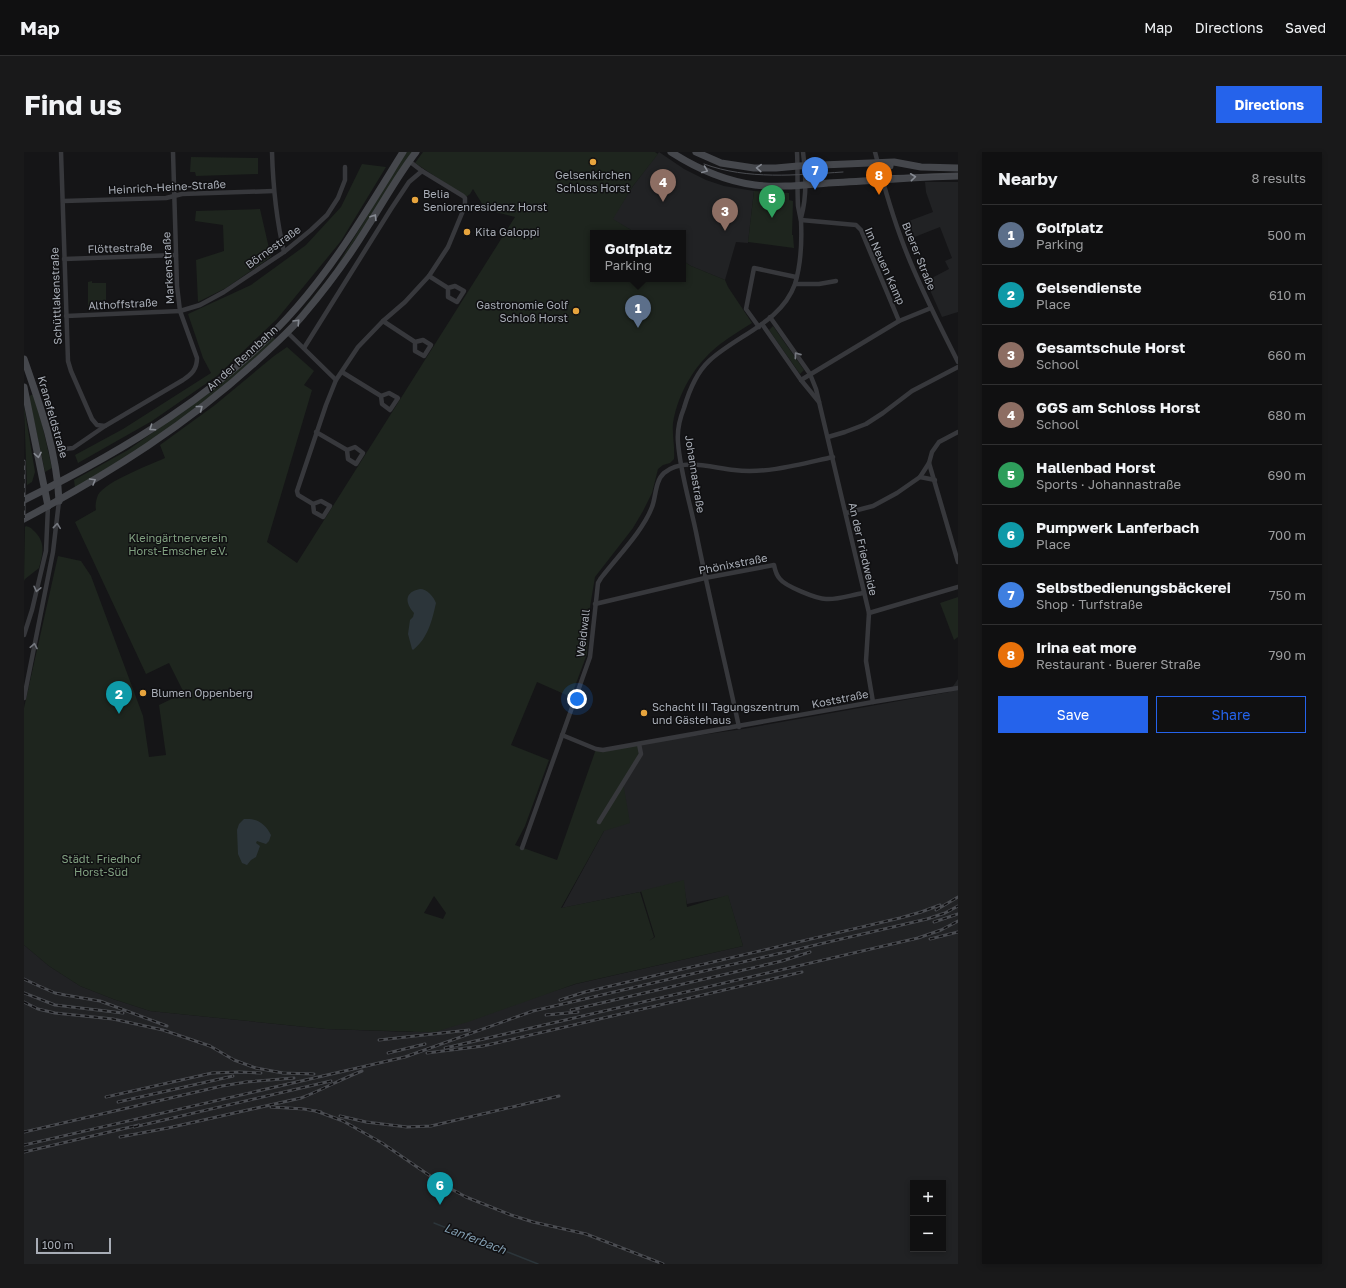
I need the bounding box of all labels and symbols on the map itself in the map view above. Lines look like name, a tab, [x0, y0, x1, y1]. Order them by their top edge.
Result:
marker: Gelsenkirchen Schloss Horst	[588, 157, 598, 167]
pin: 7	[802, 157, 828, 190]
pin: 8	[866, 162, 892, 195]
one-way arrow	[756, 164, 762, 173]
one-way arrow	[700, 165, 708, 173]
place label: Gelsenkirchen Schloss Horst	[555, 168, 631, 194]
pin: 4	[650, 169, 676, 202]
one-way arrow	[910, 173, 916, 182]
street label: Heinrich-Heine-Straße	[108, 177, 226, 196]
pin: 5	[759, 185, 785, 218]
place label: Belia Seniorenresidenz Horst	[423, 187, 547, 213]
marker: Belia Seniorenresidenz Horst	[410, 195, 420, 205]
pin: 3	[712, 198, 738, 231]
one-way arrow	[369, 214, 377, 221]
street label: Buerer Straße	[900, 220, 939, 292]
street label: Börnestraße	[243, 222, 303, 271]
place label: Kita Galoppi	[475, 225, 539, 238]
street label: Im Neuen Kamp	[863, 225, 908, 307]
marker: Kita Galoppi	[462, 227, 472, 237]
street label: Markenstraße	[159, 231, 176, 305]
street label: Flöttestraße	[87, 240, 153, 255]
street label: Schüttlakenstraße	[47, 247, 64, 345]
street label: Althoffstraße	[88, 295, 158, 312]
pin: 1	[625, 295, 651, 328]
place label: Gastronomie Golf Schloß Horst	[476, 298, 568, 324]
marker: Gastronomie Golf Schloß Horst	[571, 306, 581, 316]
one-way arrow	[292, 319, 299, 326]
street label: An der Rennbahn	[204, 322, 280, 393]
one-way arrow	[795, 353, 802, 360]
street label: Kranefeldstraße	[36, 374, 71, 459]
one-way arrow	[196, 406, 203, 413]
one-way arrow	[149, 423, 156, 430]
street label: Johannastraße	[683, 434, 708, 514]
one-way arrow	[34, 452, 42, 458]
one-way arrow	[89, 479, 96, 486]
street label: An der Friedweide	[846, 501, 881, 597]
one-way arrow	[52, 523, 61, 530]
park label: Kleingärtnerverein Horst-Emscher e.V.	[128, 531, 228, 557]
street label: Phönixstraße	[697, 550, 768, 577]
one-way arrow	[34, 586, 42, 592]
street label: Weidwall	[573, 608, 592, 658]
one-way arrow	[30, 642, 38, 649]
pin: 2	[106, 681, 132, 714]
place label: Blumen Oppenberg	[151, 686, 253, 699]
street label: Koststraße	[810, 687, 869, 710]
marker: Blumen Oppenberg	[138, 688, 148, 698]
your location	[567, 689, 587, 709]
place label: Schacht III Tagungszentrum und Gästehaus	[652, 700, 799, 726]
marker: Schacht III Tagungszentrum und Gästehaus	[639, 708, 649, 718]
park label: Städt. Friedhof Horst-Süd	[61, 852, 141, 878]
pin: 6	[427, 1172, 453, 1205]
water label: Lanferbach	[442, 1220, 509, 1257]
scale bar	[36, 1236, 111, 1255]

